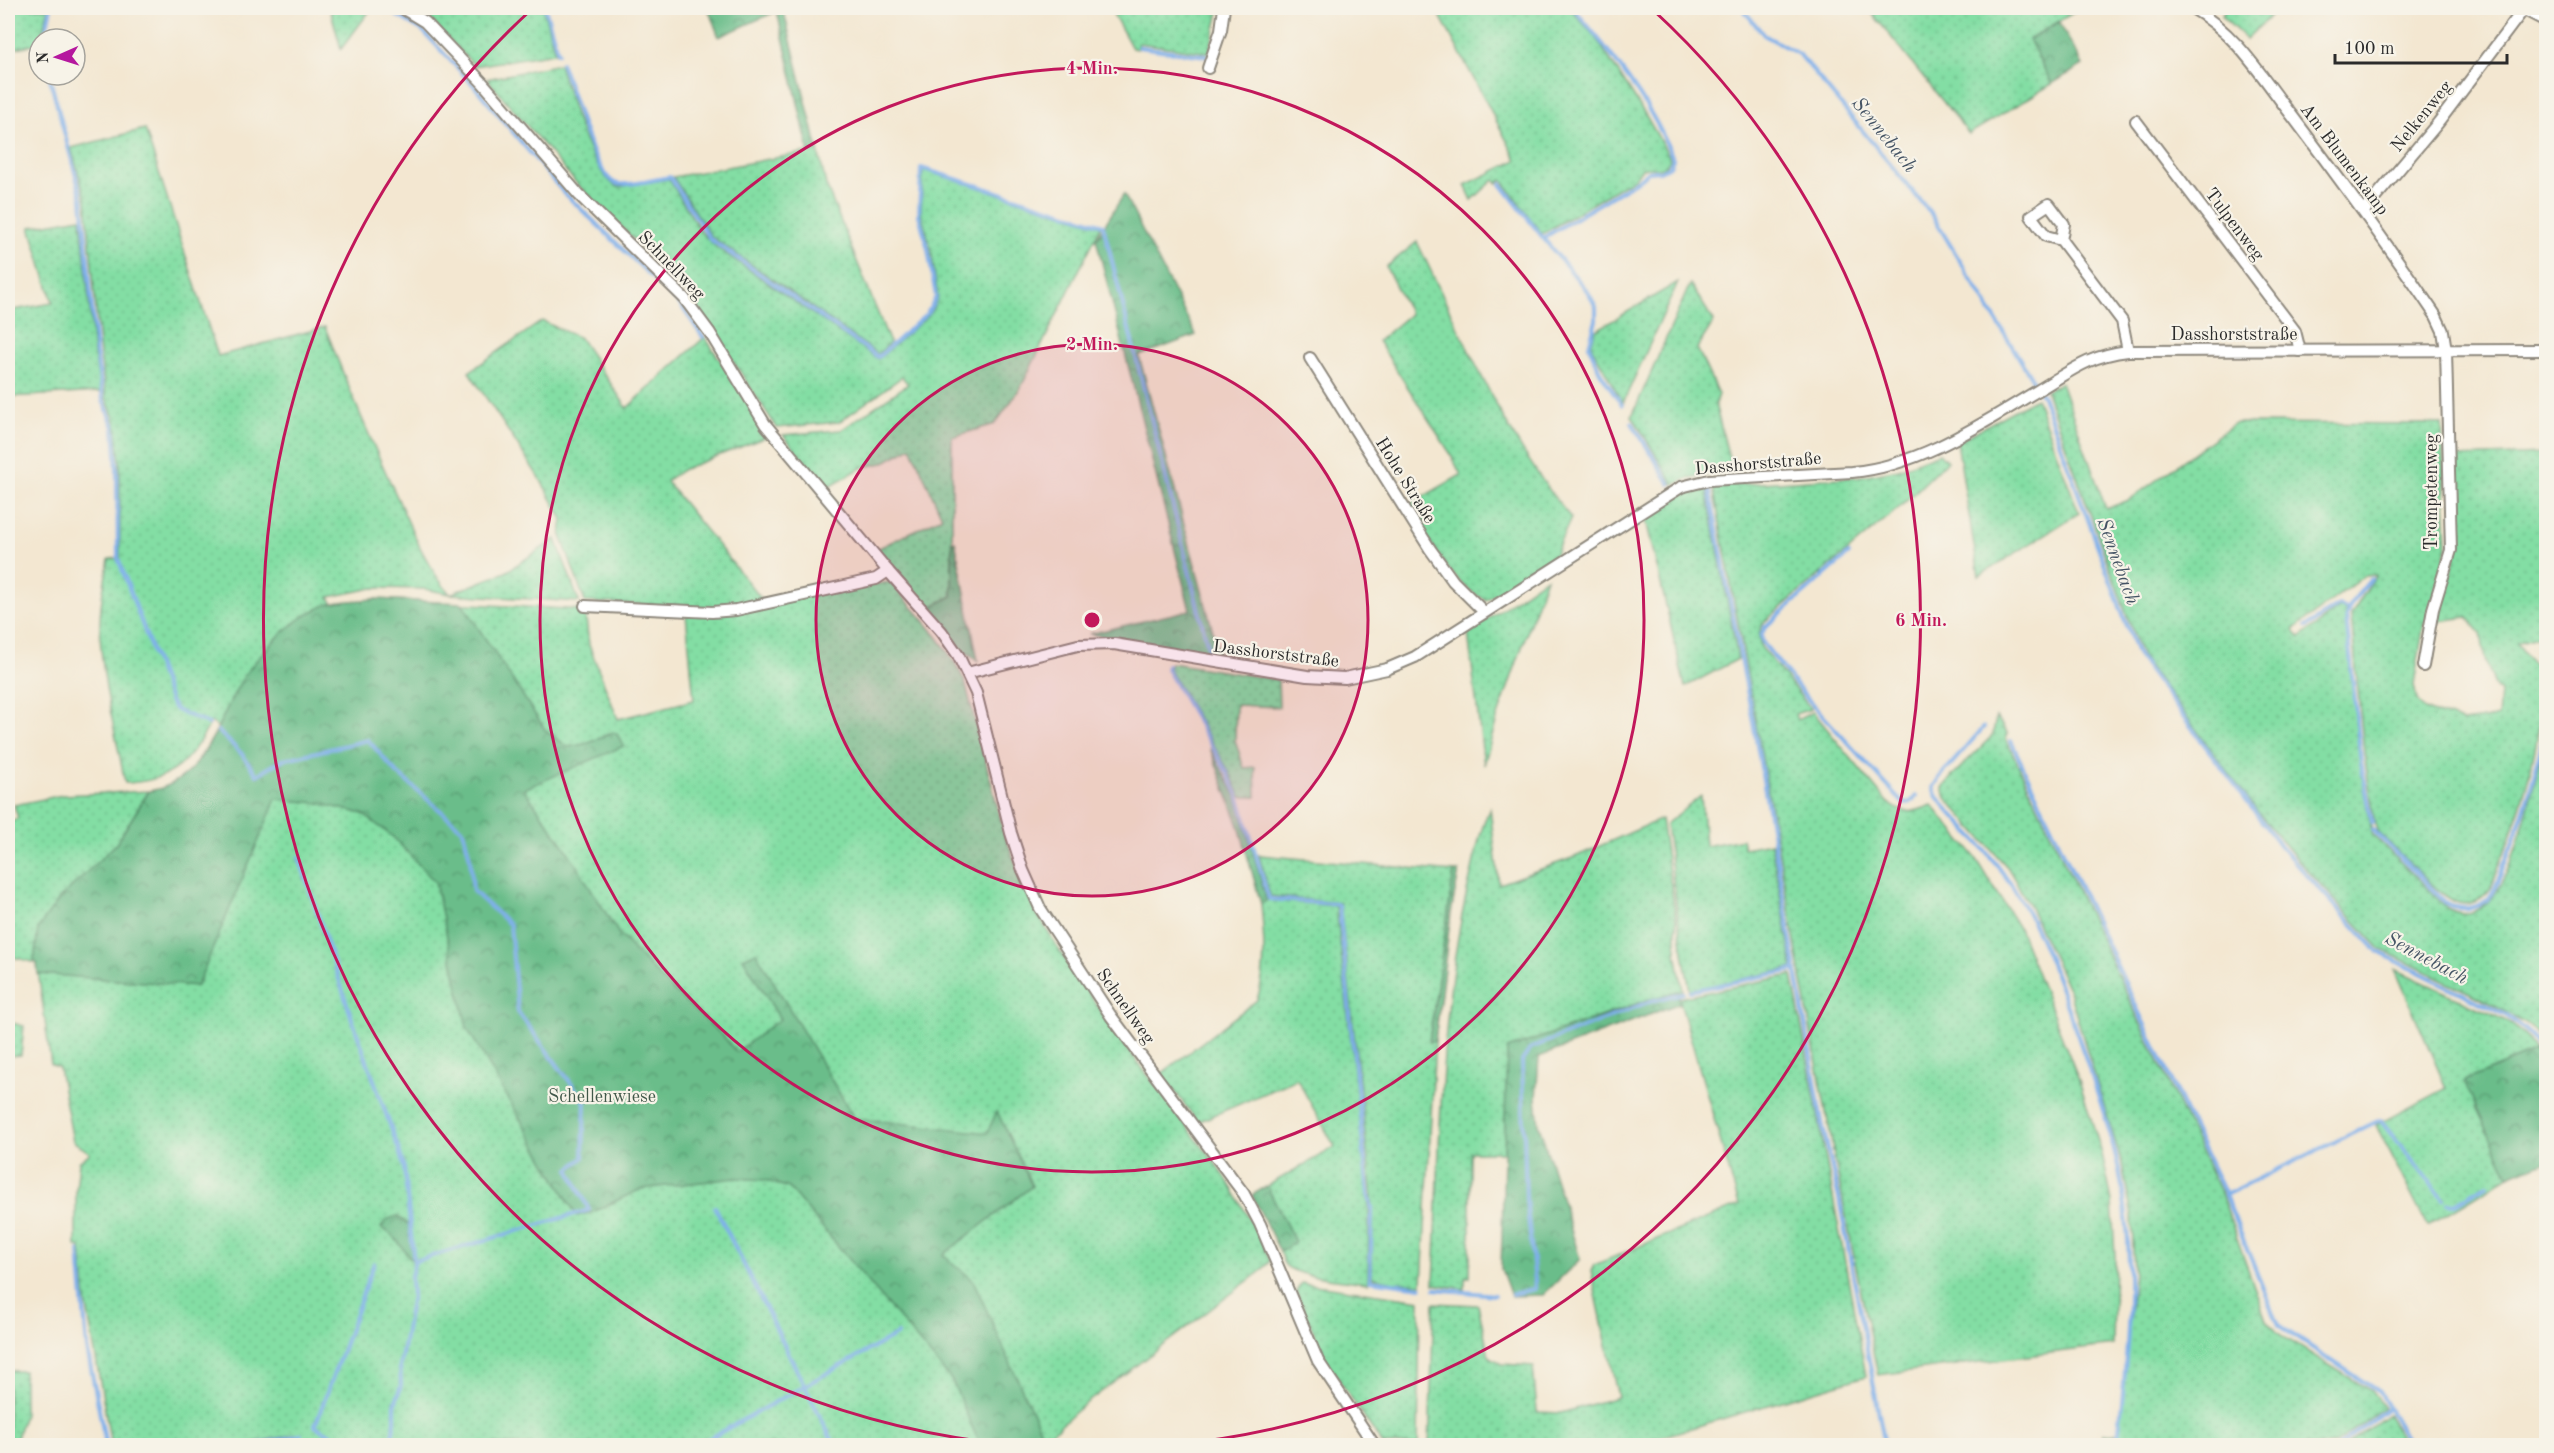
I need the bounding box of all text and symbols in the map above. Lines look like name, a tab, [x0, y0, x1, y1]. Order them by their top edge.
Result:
north arrow	[27, 27, 87, 87]
scale bar	[2335, 27, 2508, 65]
text: 100 m	[2344, 40, 2395, 58]
text: N	[36, 50, 52, 64]
text: 4 Min.	[1066, 60, 1118, 78]
street label: Nelkenweg	[2388, 78, 2456, 156]
water label: Sennebach	[1847, 94, 1920, 177]
street label: Am Blumenkamp	[2297, 101, 2392, 219]
street label: Tulpenweg	[2201, 185, 2267, 264]
street label: Schnellweg	[634, 228, 708, 304]
street label: Dasshorststraße	[2171, 326, 2297, 344]
text: 2 Min.	[1066, 336, 1118, 354]
street label: Trompetenweg	[2423, 433, 2441, 550]
street label: Hohe Straße	[1372, 434, 1439, 527]
street label: Dasshorststraße	[1694, 450, 1822, 478]
water label: Sennebach	[2092, 516, 2142, 608]
centre of rings	[1082, 610, 1102, 630]
text: 6 Min.	[1895, 612, 1947, 630]
street label: Dasshorststraße	[1212, 637, 1340, 671]
water label: Sennebach	[2381, 929, 2471, 989]
street label: Schnellweg	[1093, 966, 1158, 1048]
park label: Schellenwiese	[548, 1088, 656, 1106]

